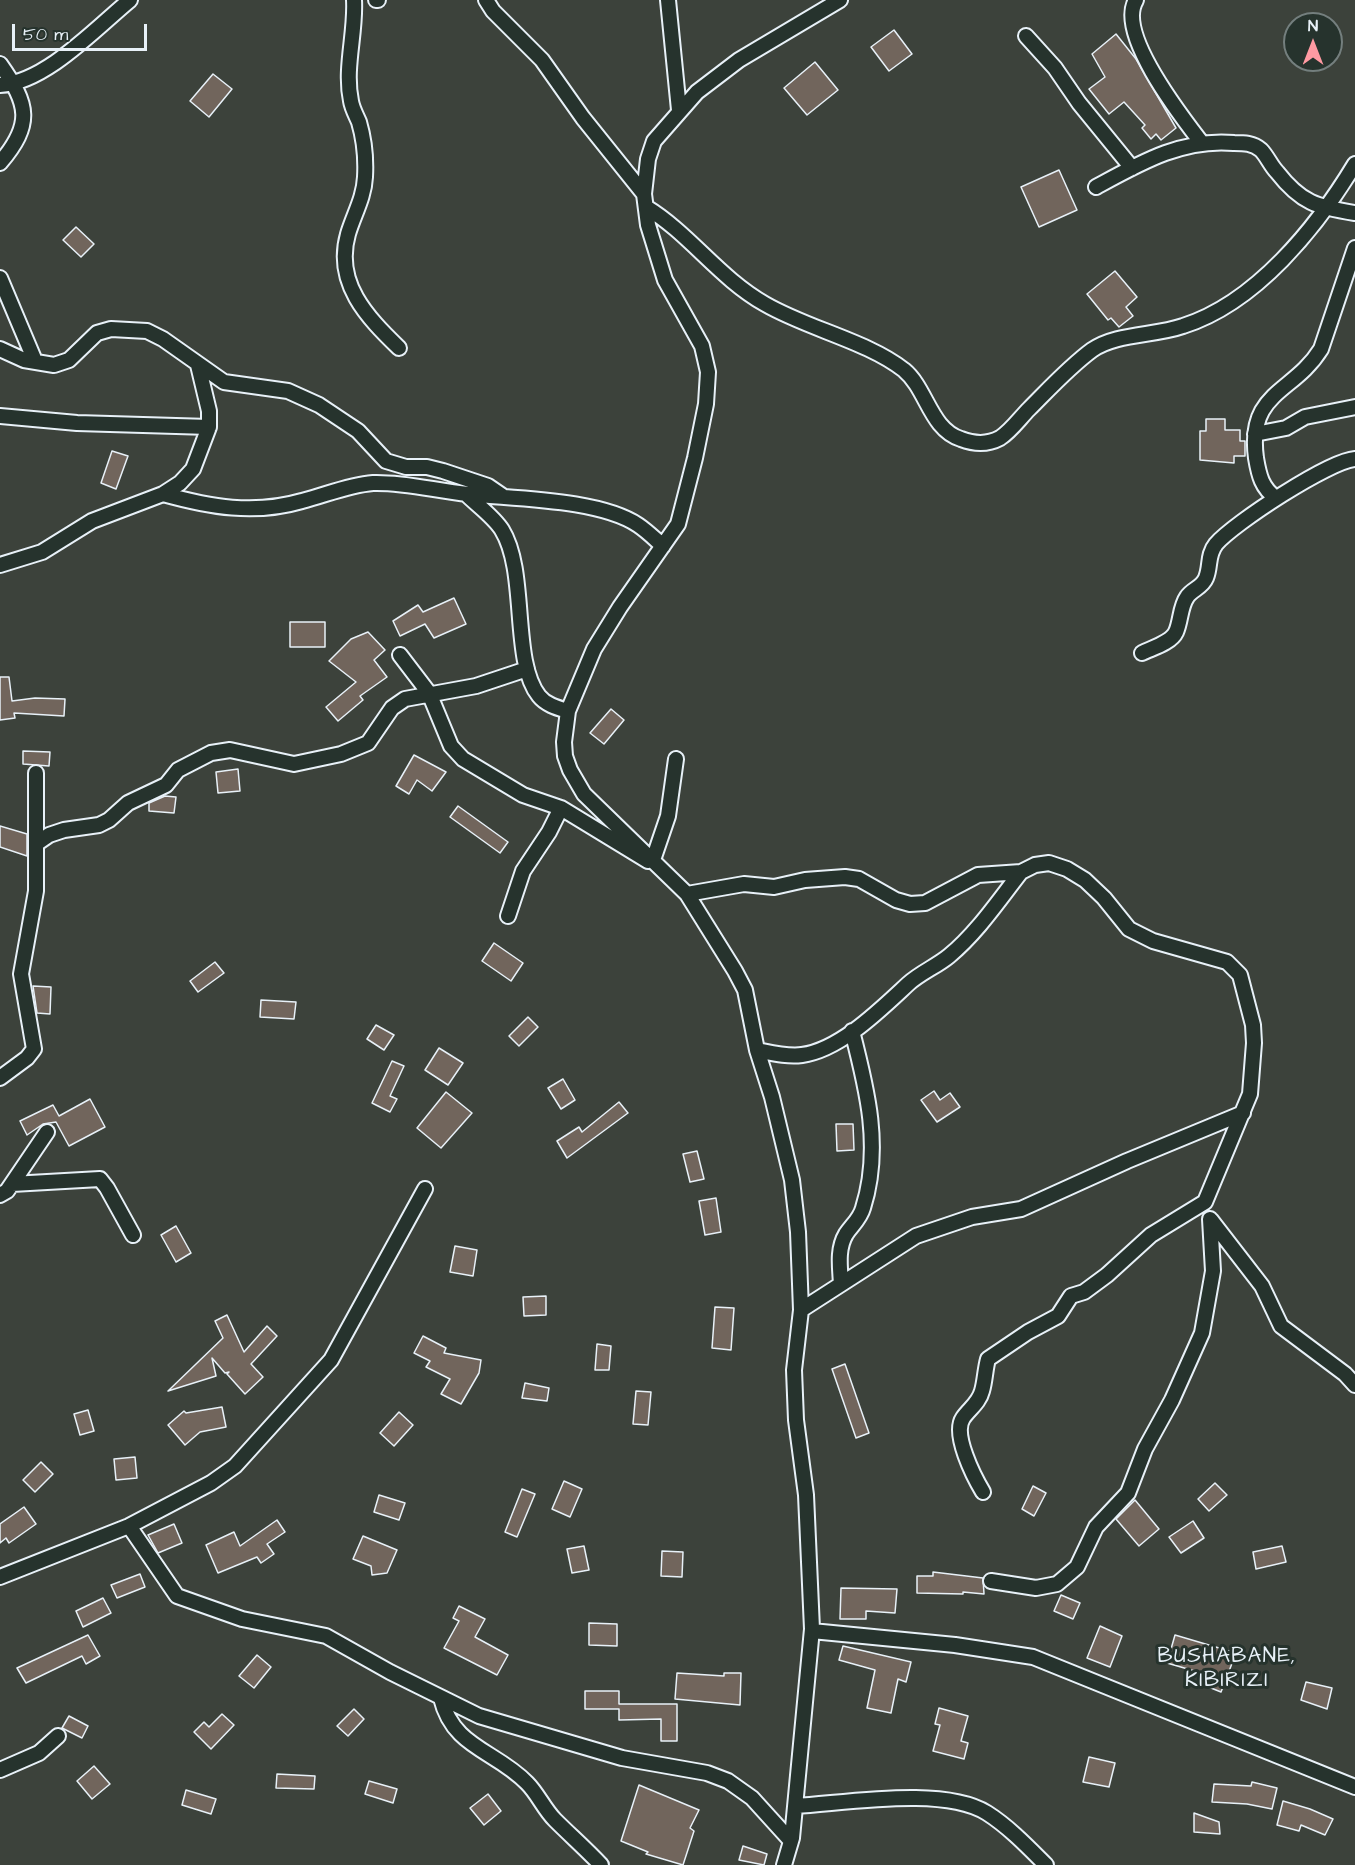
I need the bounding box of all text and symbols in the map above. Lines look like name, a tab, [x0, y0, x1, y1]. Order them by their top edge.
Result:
scale bar	[15, 12, 150, 50]
north arrow	[1283, 12, 1343, 72]
text: N	[1308, 15, 1318, 37]
text: 50 m	[23, 22, 68, 47]
district label: BUSHABANE, KIBIRIZI	[1157, 1645, 1297, 1695]

